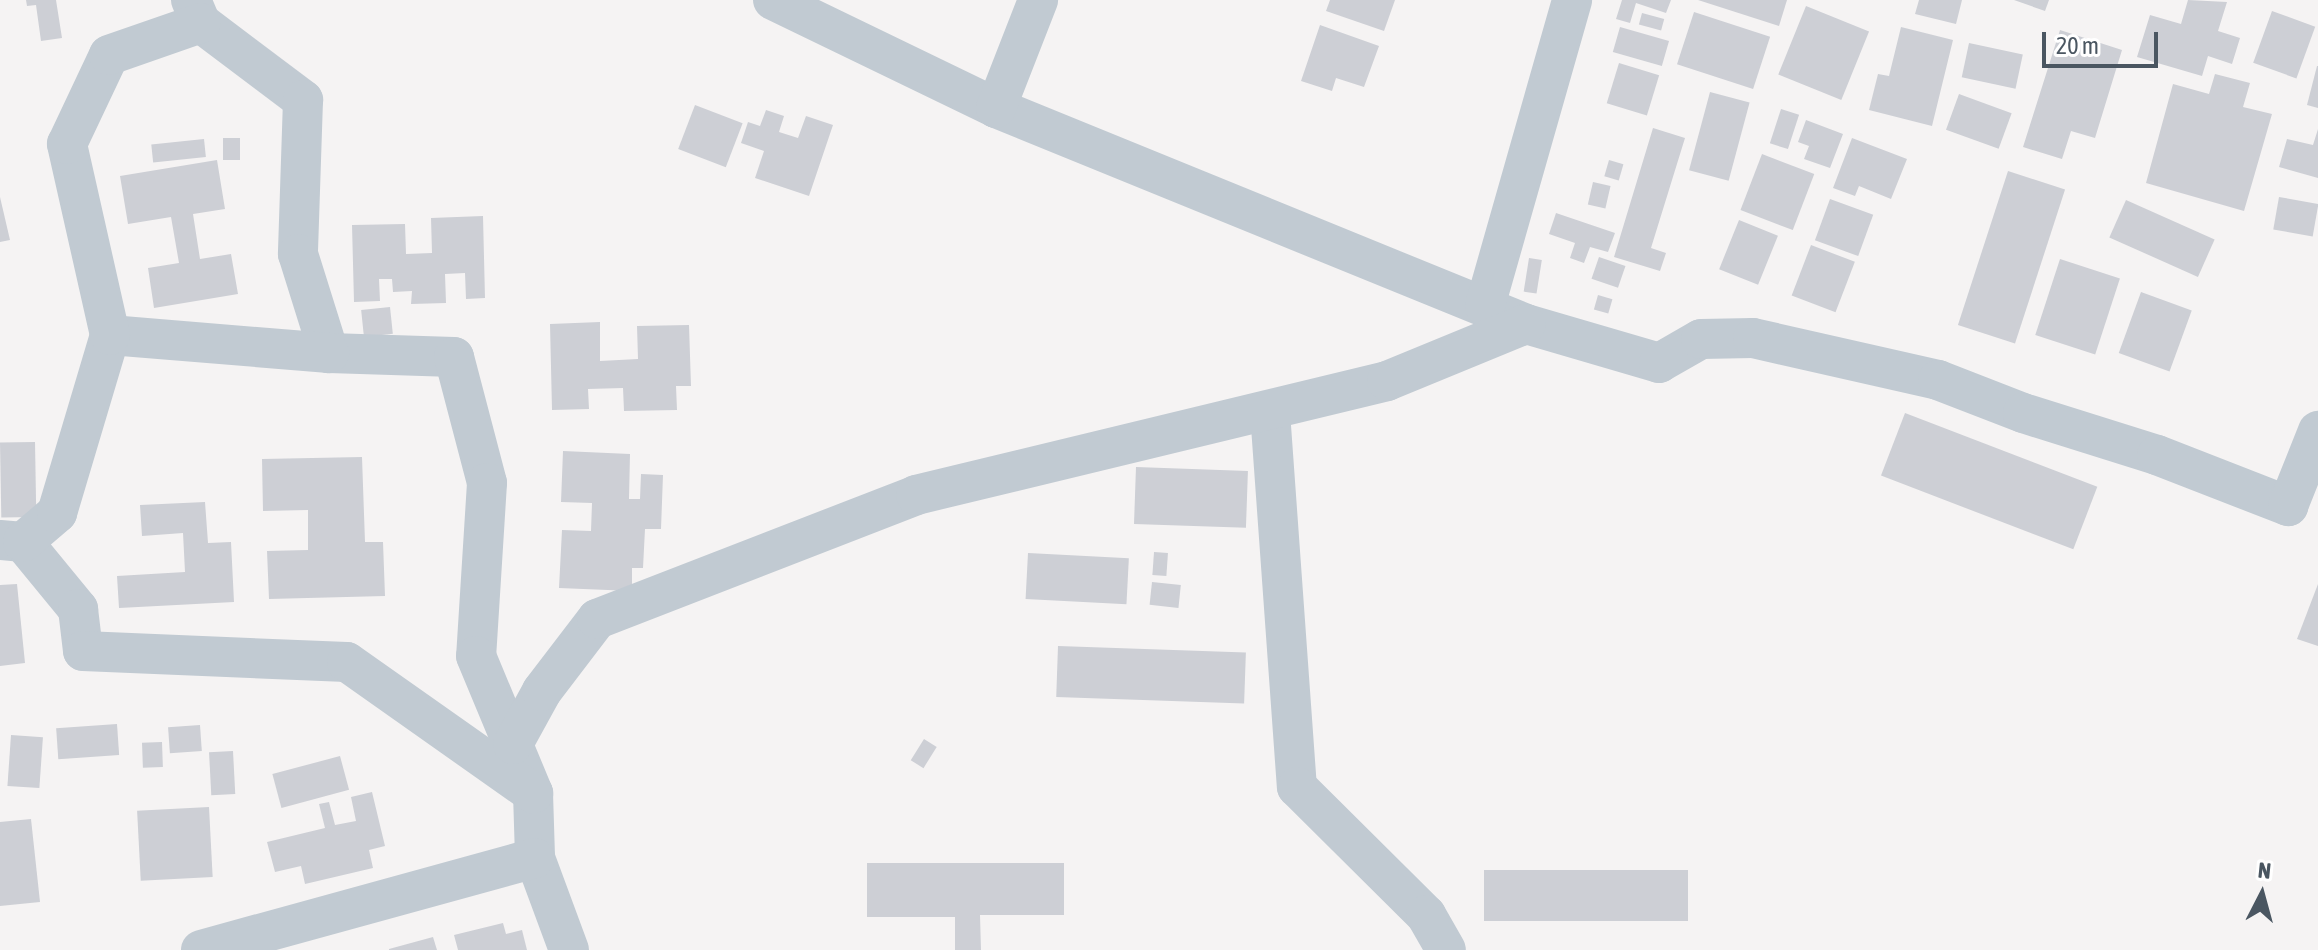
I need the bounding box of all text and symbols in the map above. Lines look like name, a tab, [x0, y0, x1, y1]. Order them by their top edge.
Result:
scale bar	[2046, 16, 2162, 66]
text: 20 m	[2056, 32, 2099, 59]
north arrow	[2222, 854, 2302, 934]
text: N	[2257, 857, 2272, 884]

